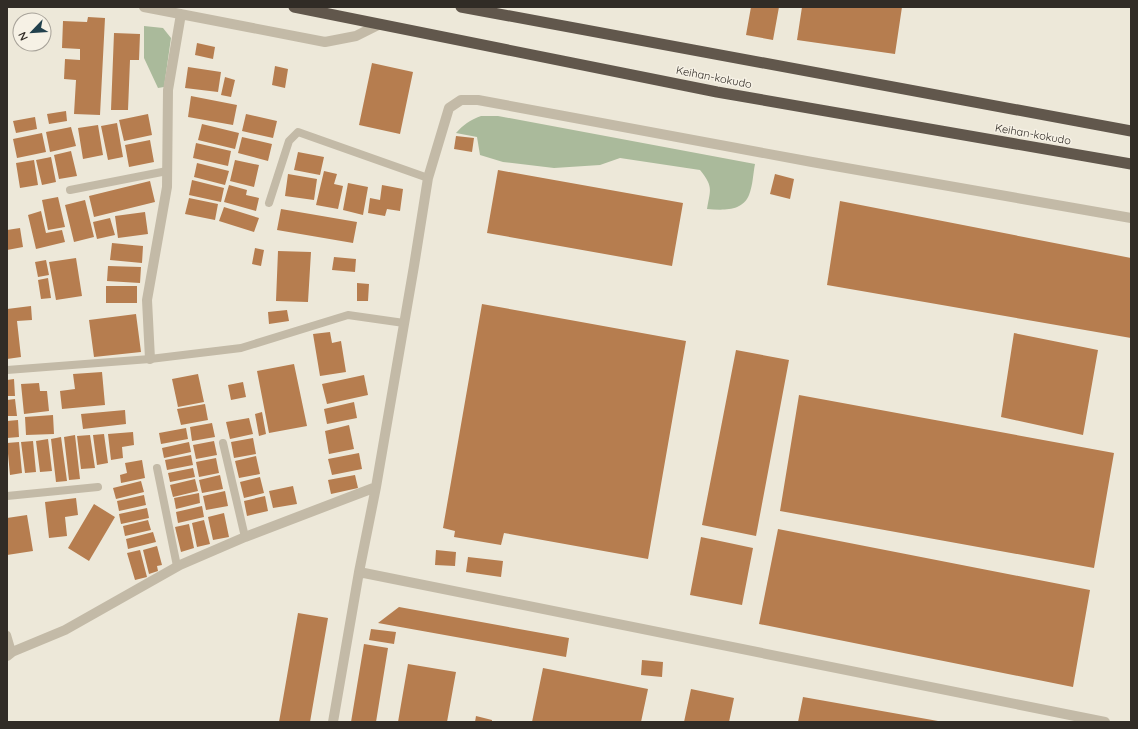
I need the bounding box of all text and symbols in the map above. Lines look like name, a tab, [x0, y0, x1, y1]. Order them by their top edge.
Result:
north arrow	[12, 12, 52, 52]
text: N	[15, 30, 31, 43]
street label: Keihan-kokudo	[675, 63, 753, 91]
street label: Keihan-kokudo	[994, 120, 1072, 148]

